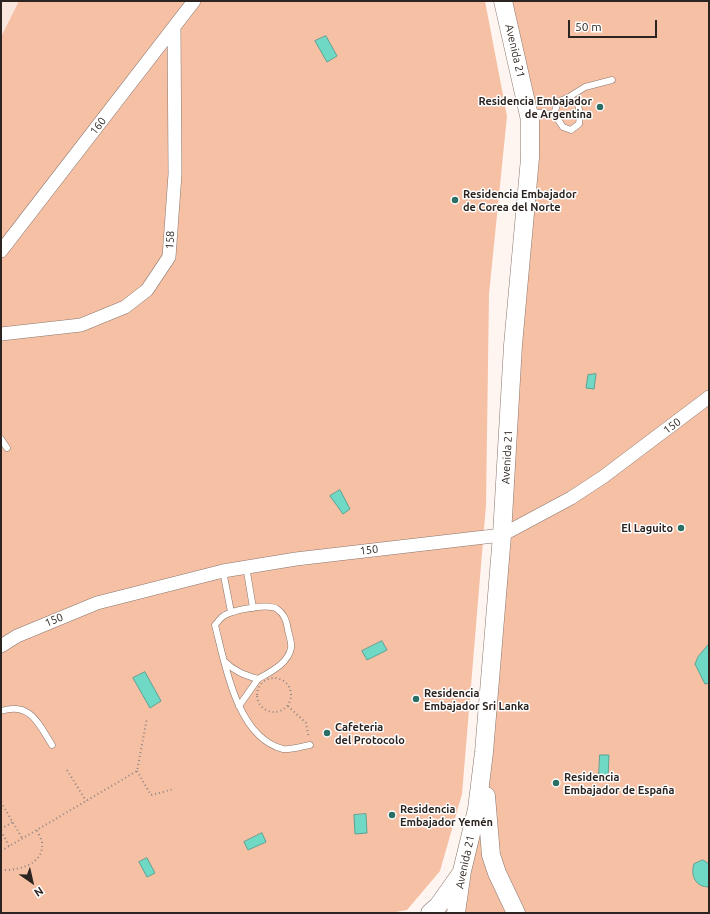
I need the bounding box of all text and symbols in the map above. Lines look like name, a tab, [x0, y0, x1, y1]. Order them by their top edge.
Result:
scale bar	[570, 12, 659, 38]
text: 50 m	[575, 20, 602, 33]
street label: Avenida 21	[502, 23, 528, 79]
place label: Residencia Embajador de Argentina	[478, 94, 592, 120]
marker: Residencia Embajador de Argentina	[595, 102, 605, 112]
street label: 160	[87, 115, 109, 137]
place label: Residencia Embajador de Corea del Norte	[463, 187, 577, 213]
marker: Residencia Embajador de Corea del Norte	[450, 195, 460, 205]
street label: 158	[163, 230, 177, 250]
street label: 150	[661, 415, 683, 437]
street label: Avenida 21	[499, 429, 515, 485]
place label: El Laguito	[621, 521, 673, 535]
marker: El Laguito	[676, 523, 686, 533]
street label: 150	[359, 542, 379, 558]
street label: 150	[43, 610, 65, 630]
place label: Residencia Embajador Sri Lanka	[424, 686, 529, 712]
marker: Residencia Embajador Sri Lanka	[411, 694, 421, 704]
place label: Cafeteria del Protocolo	[335, 720, 405, 746]
marker: Cafeteria del Protocolo	[322, 728, 332, 738]
place label: Residencia Embajador de España	[564, 770, 674, 796]
marker: Residencia Embajador de España	[551, 778, 561, 788]
place label: Residencia Embajador Yemén	[400, 802, 493, 828]
marker: Residencia Embajador Yemén	[387, 810, 397, 820]
street label: Avenida 21	[453, 834, 477, 890]
north arrow	[12, 862, 52, 902]
text: N	[32, 885, 45, 899]

